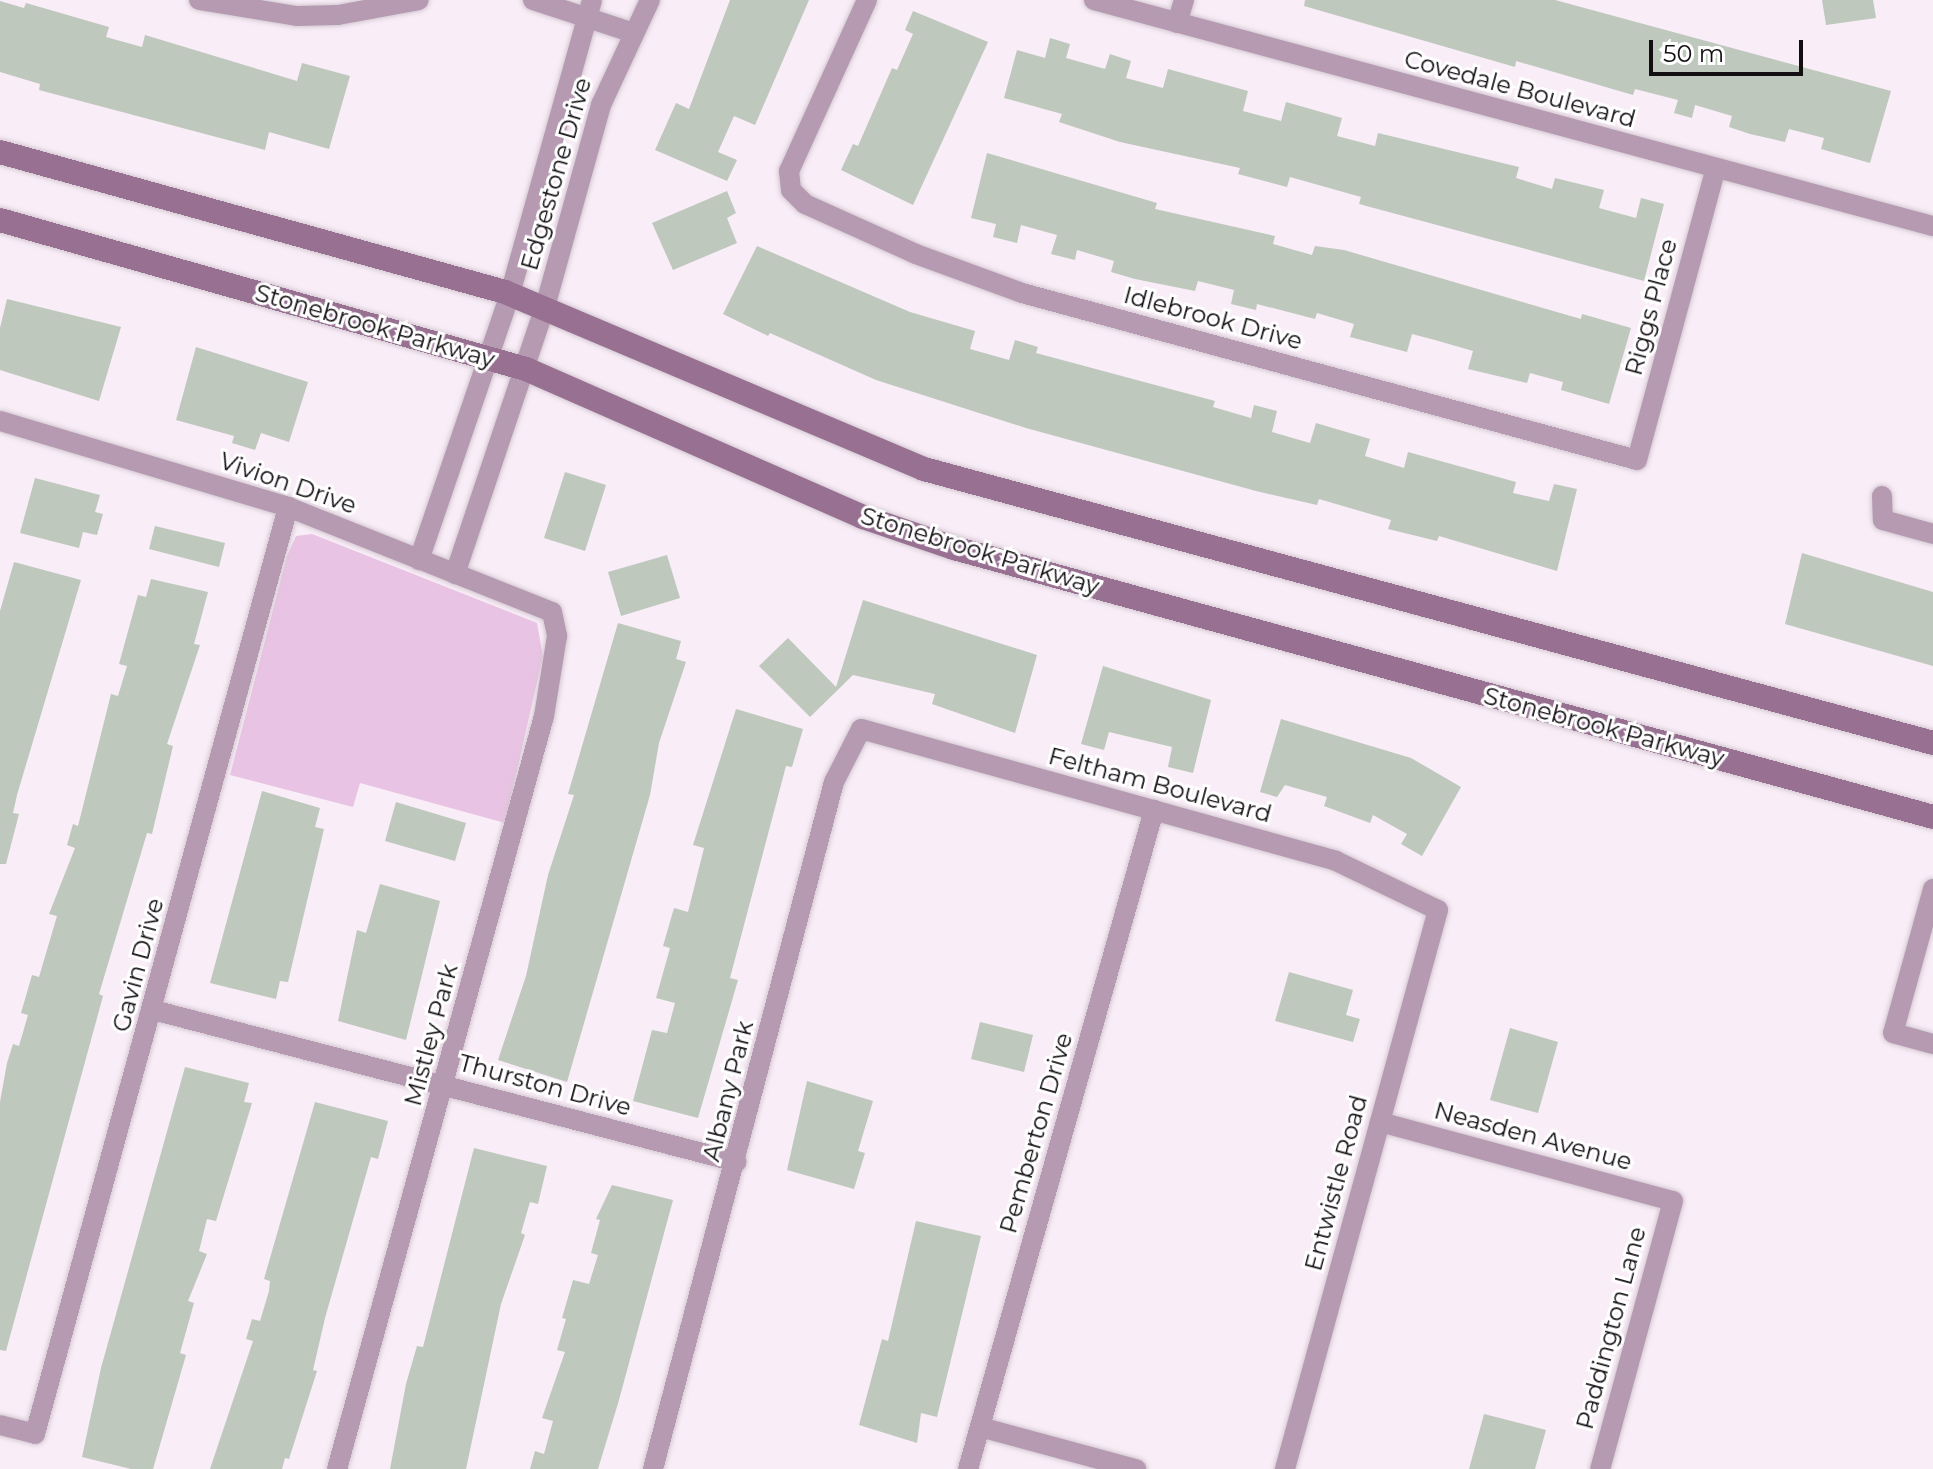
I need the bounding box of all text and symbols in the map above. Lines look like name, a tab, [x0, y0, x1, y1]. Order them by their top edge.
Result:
scale bar	[1653, 24, 1807, 74]
text: 50 m	[1663, 39, 1724, 68]
street label: Covedale Boulevard	[1401, 44, 1639, 134]
street label: Edgestone Drive	[515, 74, 597, 274]
street label: Riggs Place	[1619, 235, 1683, 379]
street label: Stonebrook Parkway	[252, 278, 498, 374]
street label: Idlebrook Drive	[1121, 280, 1305, 356]
street label: Vivion Drive	[216, 446, 360, 520]
street label: Stonebrook Parkway	[857, 501, 1103, 601]
street label: Stonebrook Parkway	[1481, 681, 1727, 773]
street label: Feltham Boulevard	[1045, 741, 1275, 829]
street label: Gavin Drive	[106, 895, 170, 1035]
street label: Mistley Park	[398, 961, 464, 1109]
street label: Albany Park	[697, 1018, 759, 1164]
street label: Pemberton Drive	[994, 1029, 1078, 1237]
street label: Thurston Drive	[456, 1048, 634, 1122]
street label: Entwistle Road	[1299, 1092, 1373, 1274]
street label: Neasden Avenue	[1431, 1096, 1635, 1176]
street label: Paddington Lane	[1570, 1224, 1652, 1432]

